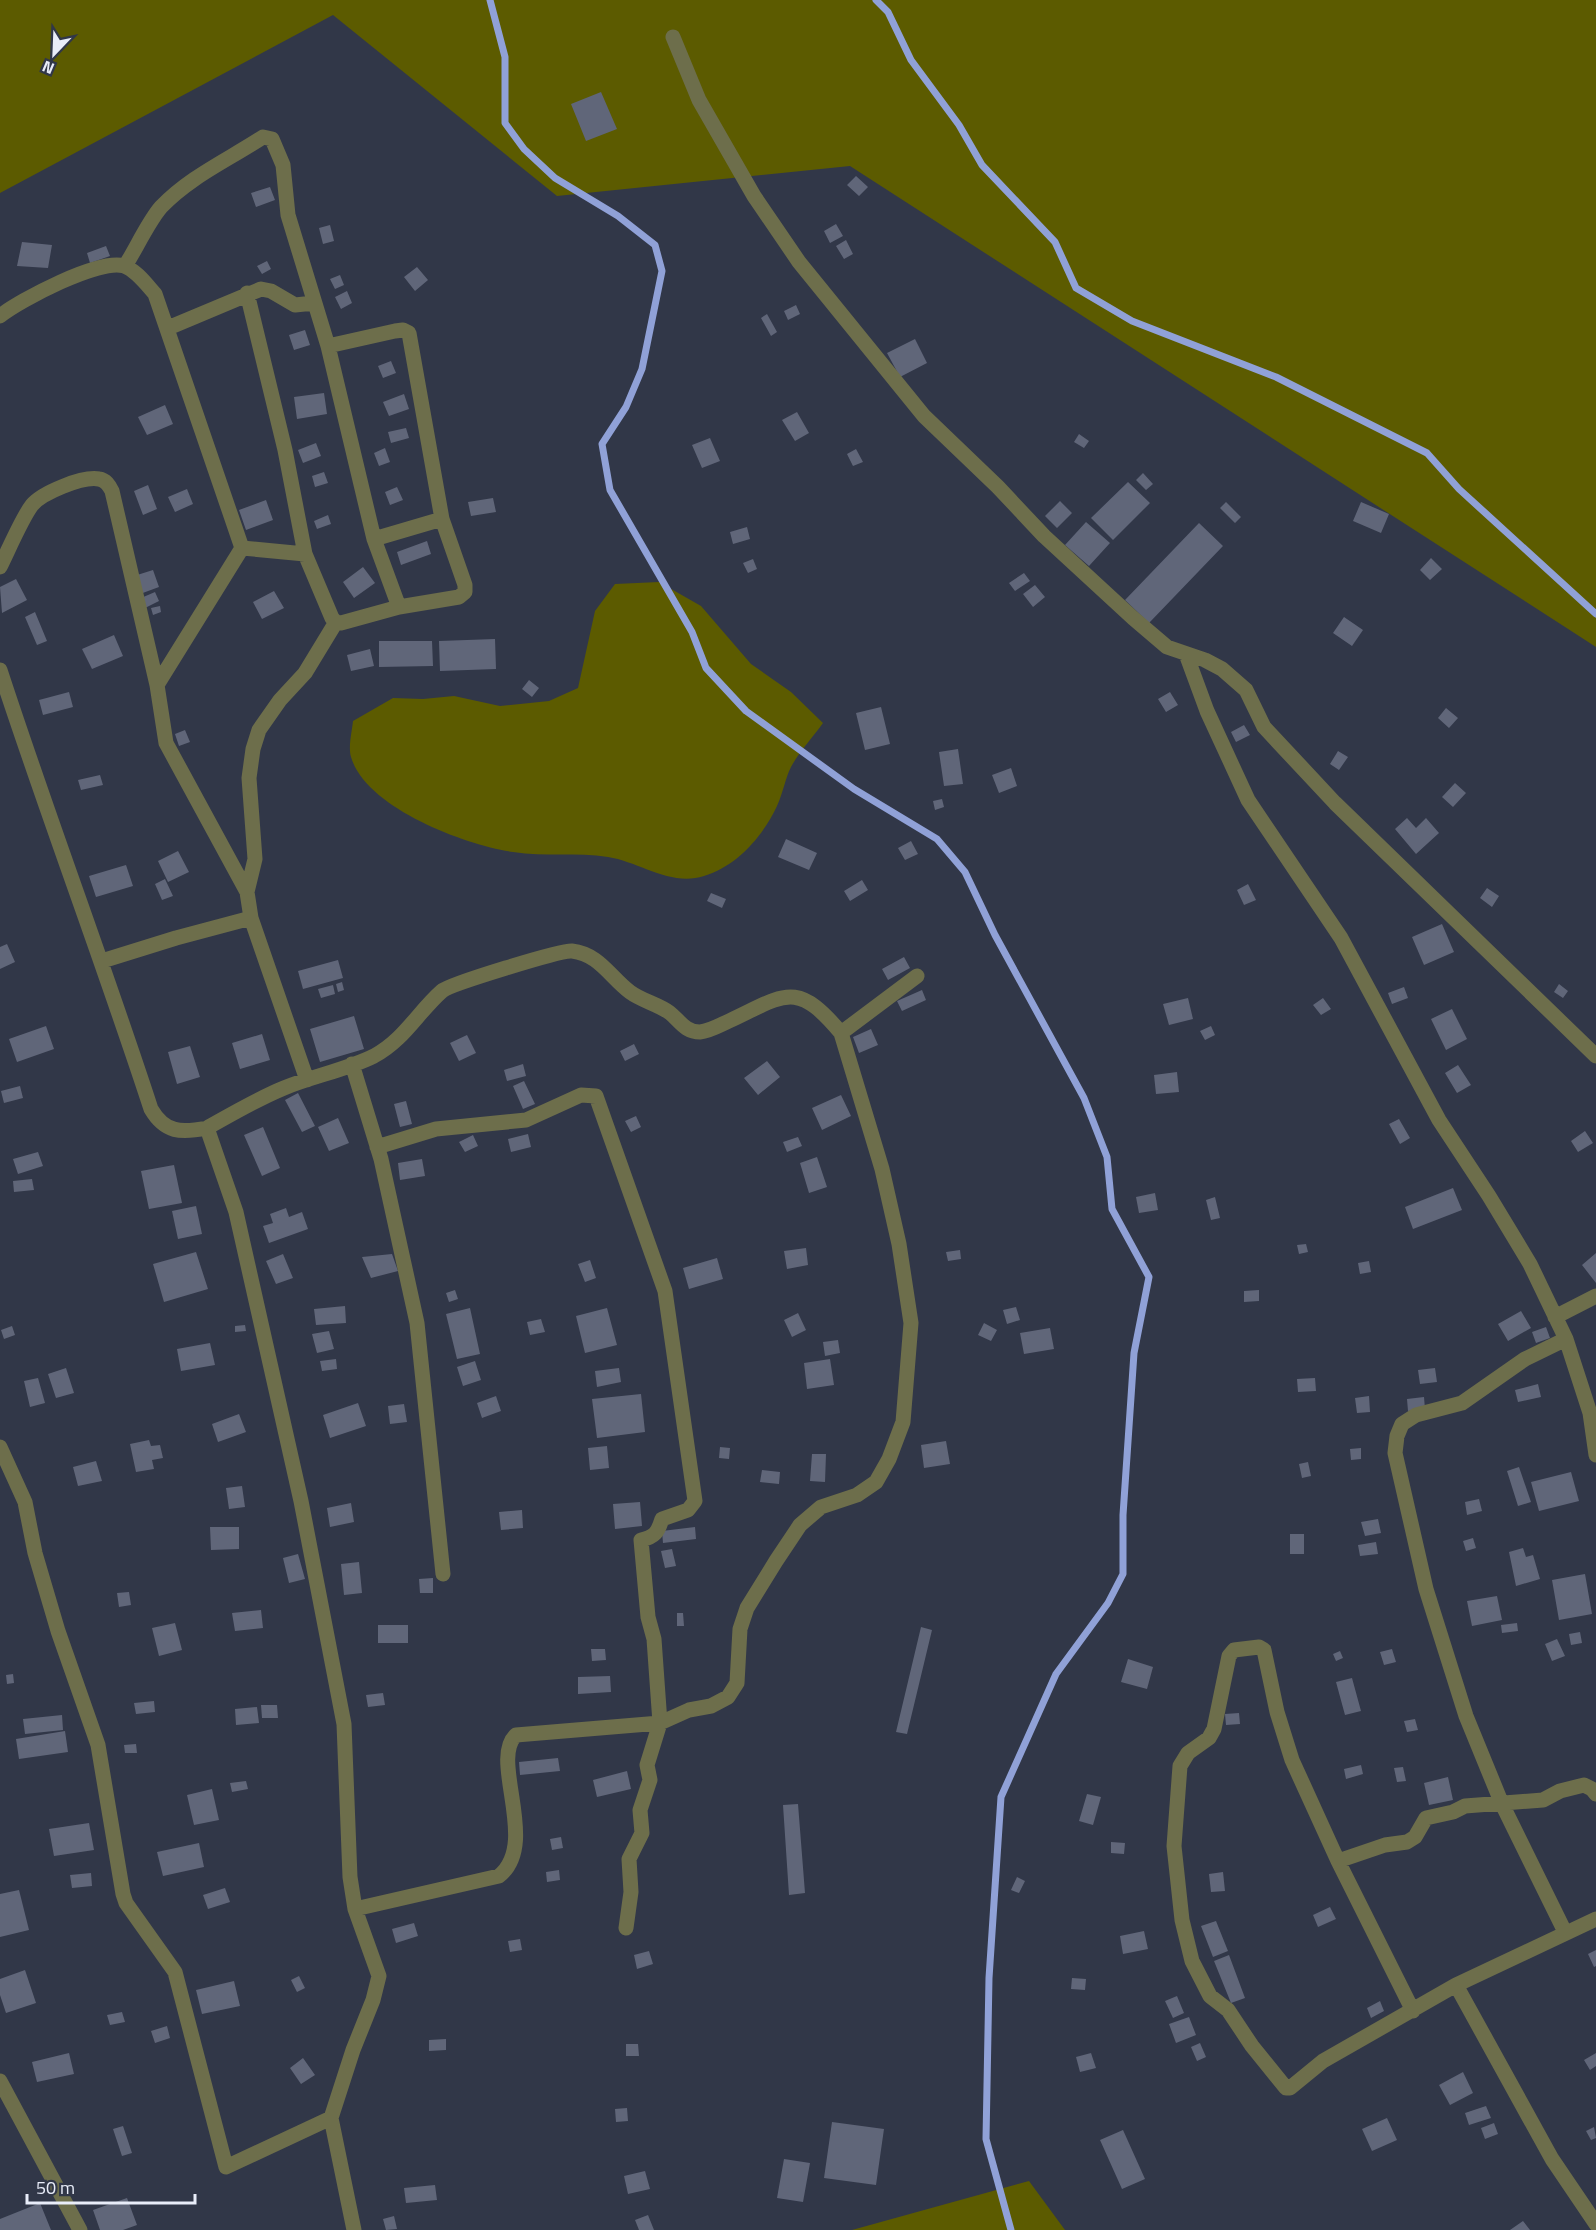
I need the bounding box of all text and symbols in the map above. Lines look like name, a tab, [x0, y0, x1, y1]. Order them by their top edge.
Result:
north arrow	[24, 24, 84, 84]
text: N	[38, 55, 58, 81]
scale bar	[27, 2167, 195, 2205]
text: 50 m	[36, 2174, 75, 2201]

